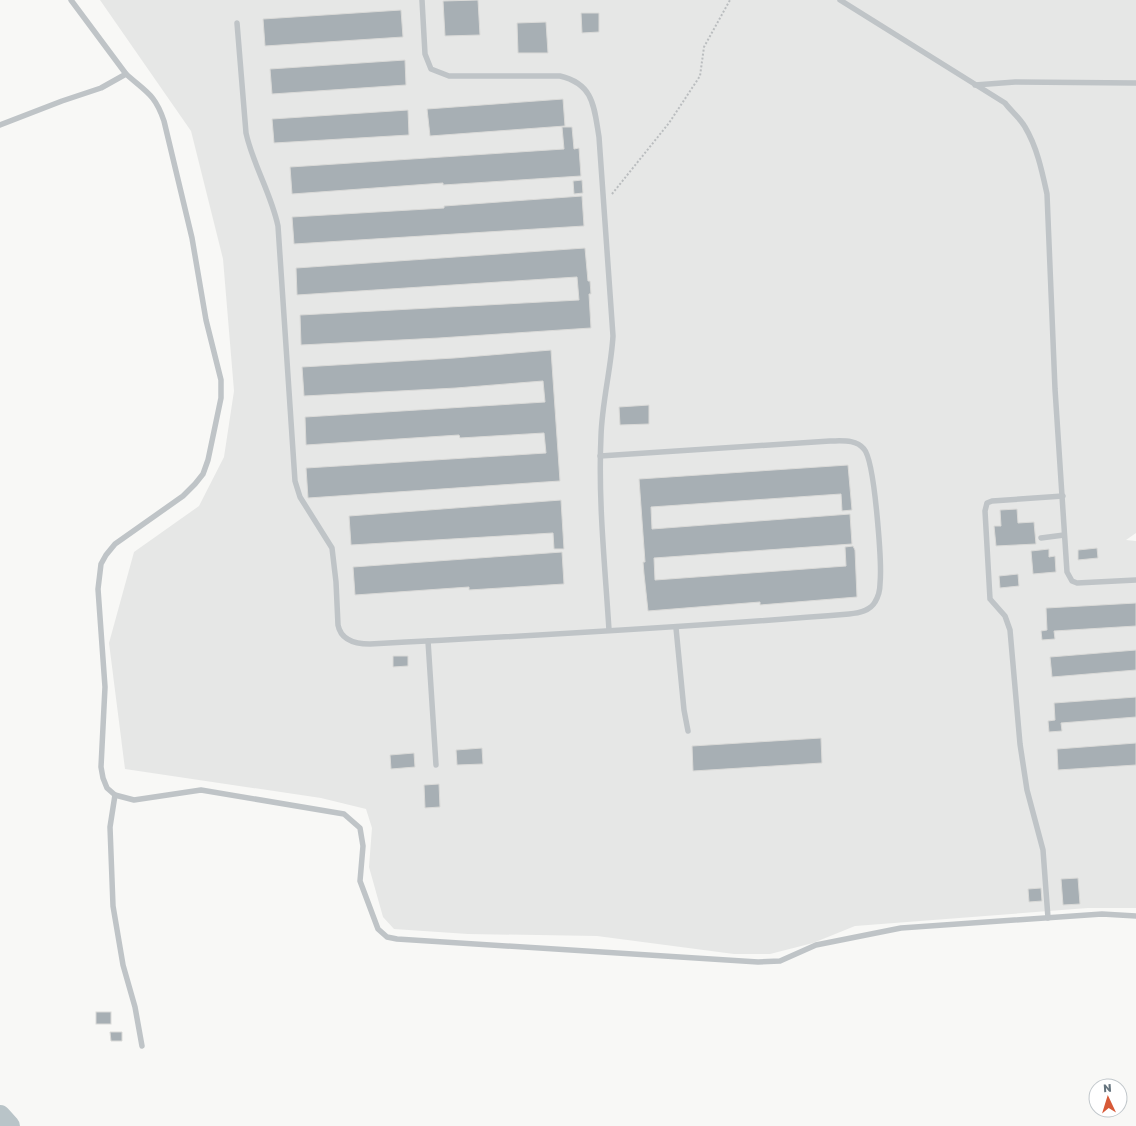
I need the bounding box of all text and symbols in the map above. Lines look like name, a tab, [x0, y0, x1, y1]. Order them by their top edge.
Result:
north arrow	[1088, 1078, 1128, 1118]
text: N	[1103, 1081, 1112, 1094]

